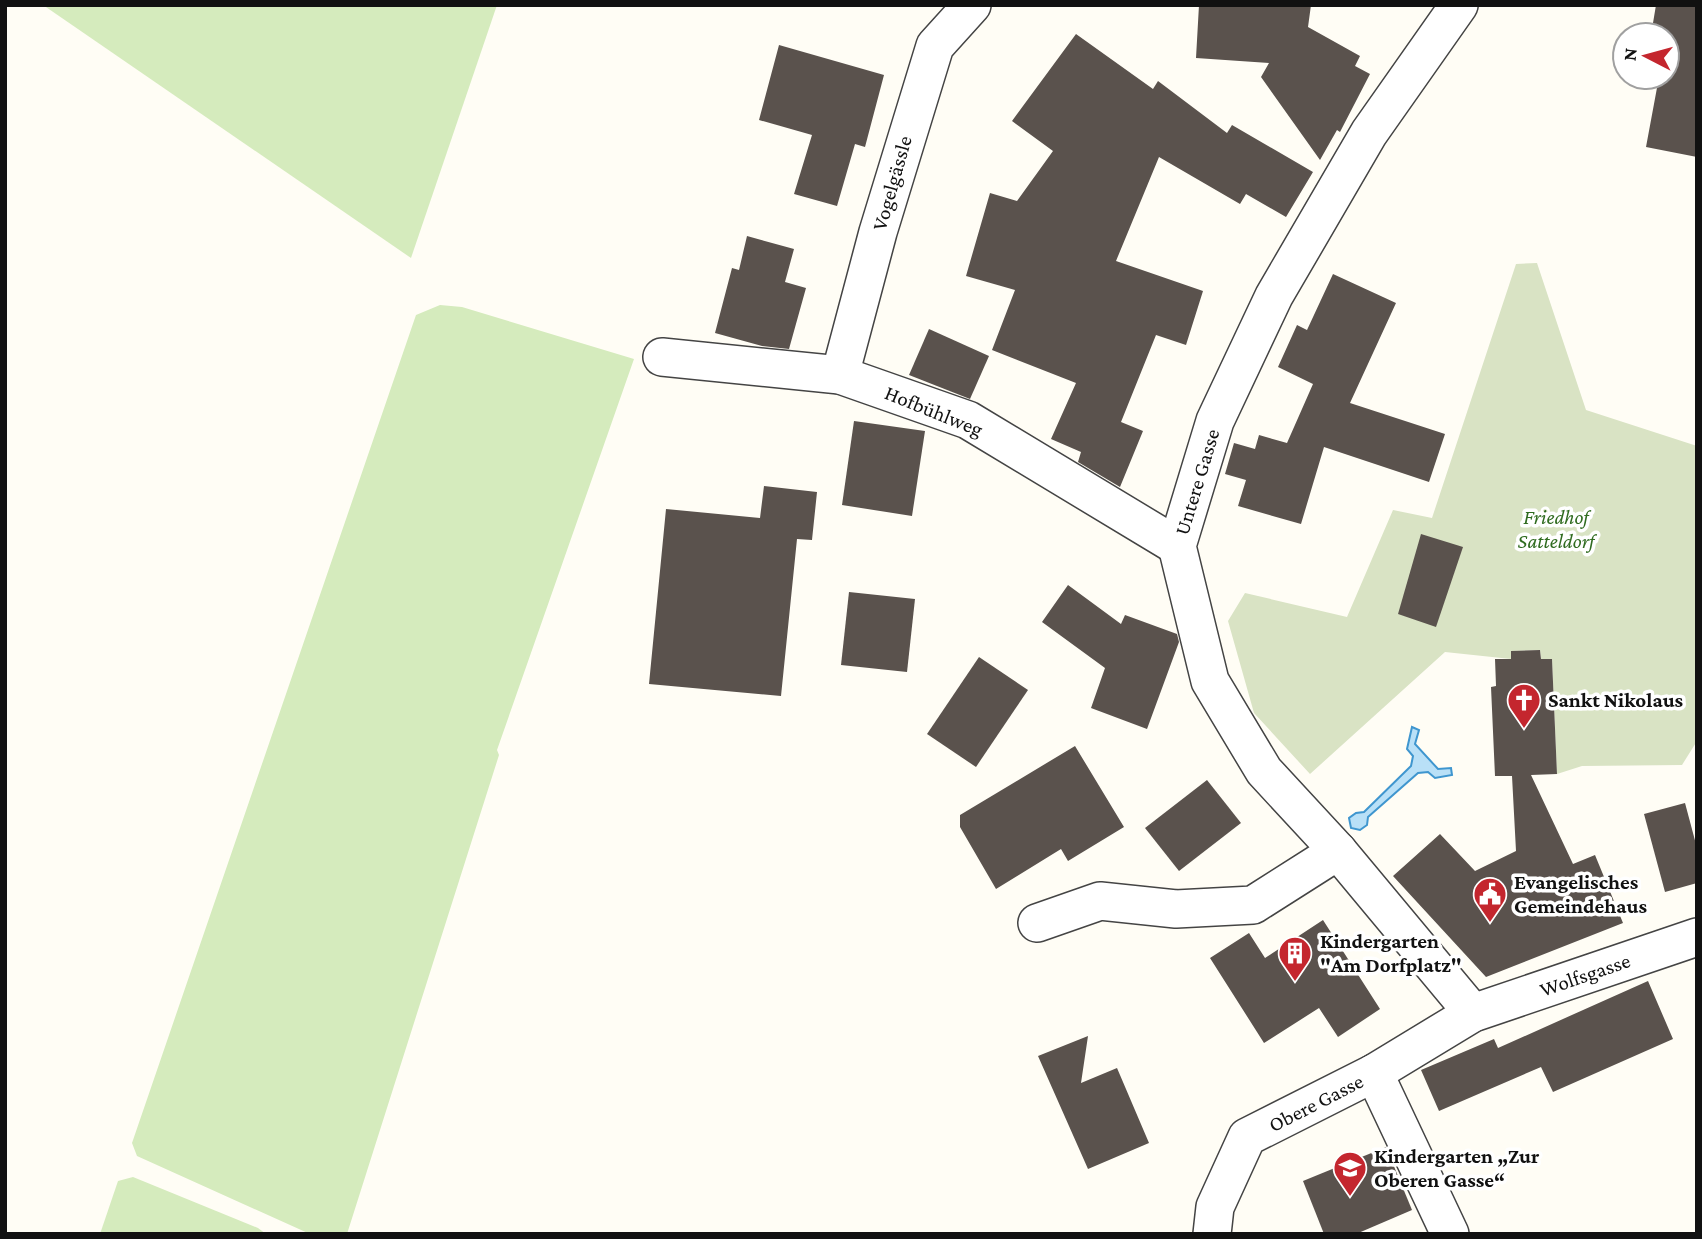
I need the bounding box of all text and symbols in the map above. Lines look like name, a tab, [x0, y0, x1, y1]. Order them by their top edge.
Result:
north arrow	[1611, 21, 1681, 91]
text: N	[1618, 47, 1641, 62]
street label: Vogelgässle	[867, 133, 917, 233]
street label: Hofbühlweg	[881, 380, 987, 442]
street label: Untere Gasse	[1169, 426, 1225, 538]
park label: Friedhof Satteldorf	[1518, 505, 1598, 553]
church icon: Sankt Nikolaus	[1505, 681, 1543, 730]
place label: Sankt Nikolaus	[1548, 688, 1684, 712]
place label: Evangelisches Gemeindehaus	[1514, 870, 1647, 918]
public building icon: Evangelisches Gemeindehaus	[1471, 875, 1509, 924]
place label: Kindergarten "Am Dorfplatz"	[1320, 929, 1462, 977]
building icon: Kindergarten "Am Dorfplatz"	[1276, 934, 1314, 983]
street label: Wolfsgasse	[1537, 948, 1633, 1002]
street label: Obere Gasse	[1265, 1069, 1367, 1137]
place label: Kindergarten „Zur Oberen Gasse“	[1374, 1144, 1540, 1192]
school or university icon: Kindergarten „Zur Oberen Gasse“	[1331, 1149, 1369, 1198]

